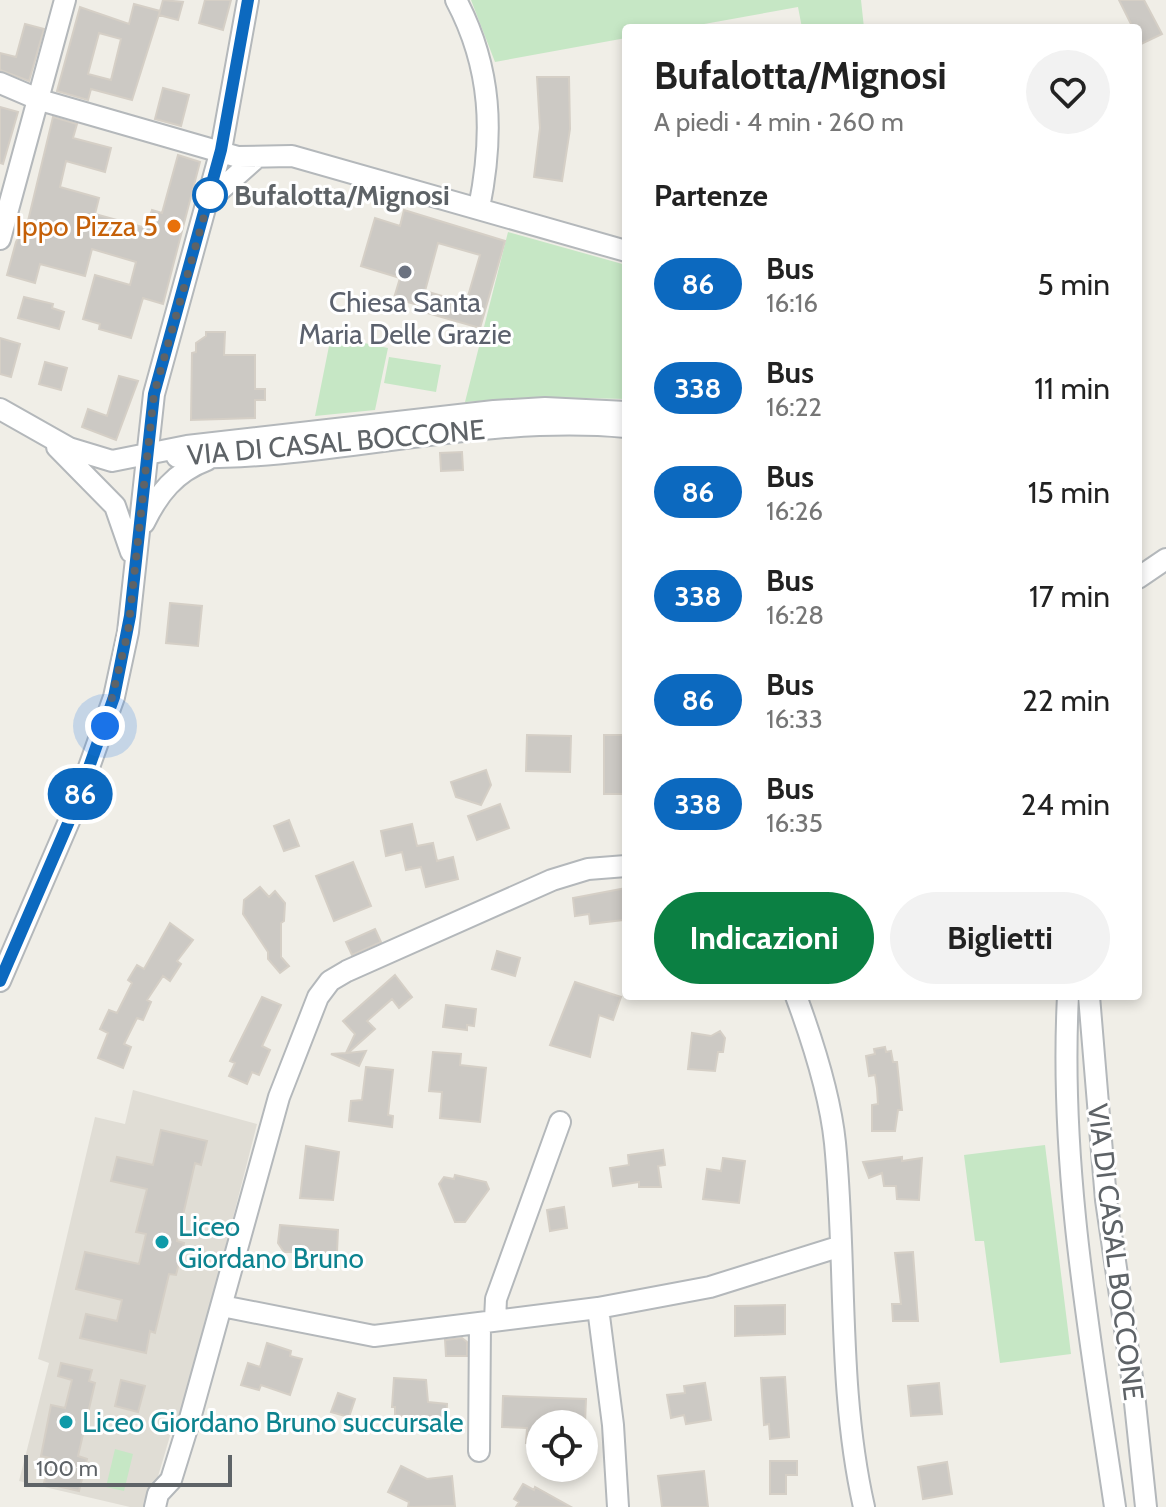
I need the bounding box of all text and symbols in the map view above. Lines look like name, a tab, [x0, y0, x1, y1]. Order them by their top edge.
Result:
button: heart	[1026, 50, 1110, 134]
text: Bufalotta/Mignosi	[654, 52, 947, 99]
text: A piedi · 4 min · 260 m	[654, 106, 904, 138]
text: Partenze	[654, 177, 768, 214]
marker: Bufalotta/Mignosi	[193, 178, 227, 212]
place label: Bufalotta/Mignosi	[234, 178, 450, 212]
place label: Ippo Pizza 5	[15, 209, 158, 243]
marker: Ippo Pizza 5	[165, 217, 183, 235]
text: Bus	[766, 250, 814, 287]
marker: Chiesa Santa Maria Delle Grazie	[396, 263, 414, 281]
text: 5 min	[1038, 266, 1110, 303]
text: 86	[682, 267, 714, 301]
place label: Chiesa Santa Maria Delle Grazie	[299, 285, 511, 351]
text: 16:16	[766, 287, 818, 319]
text: Bus	[766, 354, 814, 391]
text: 11 min	[1034, 370, 1110, 407]
text: 338	[674, 371, 722, 405]
text: 16:22	[766, 391, 822, 423]
street label: VIA DI CASAL BOCCONE	[186, 412, 486, 472]
text: Bus	[766, 458, 814, 495]
text: 15 min	[1028, 474, 1110, 511]
text: 86	[682, 475, 714, 509]
text: 16:26	[766, 495, 823, 527]
text: Bus	[766, 562, 814, 599]
text: 17 min	[1029, 578, 1110, 615]
text: 338	[674, 579, 722, 613]
text: 16:28	[766, 599, 824, 631]
text: Bus	[766, 666, 814, 703]
text: 22 min	[1022, 682, 1110, 719]
text: 86	[682, 683, 714, 717]
text: 16:33	[766, 703, 823, 735]
your location	[85, 706, 125, 746]
line badge: 86	[44, 768, 116, 820]
text: Bus	[766, 770, 814, 807]
text: 86	[64, 777, 96, 811]
text: 24 min	[1021, 786, 1110, 823]
text: 338	[674, 787, 722, 821]
text: 16:35	[766, 807, 823, 839]
button: Indicazioni	[654, 892, 874, 984]
button: Biglietti	[890, 892, 1110, 984]
street label: VIA DI CASAL BOCCONE	[1081, 1102, 1151, 1402]
place label: Liceo Giordano Bruno	[178, 1209, 364, 1275]
marker: Liceo Giordano Bruno	[153, 1233, 171, 1251]
place label: Liceo Giordano Bruno succursale	[82, 1405, 464, 1439]
map controls	[526, 1410, 598, 1482]
button: locate	[526, 1410, 598, 1482]
marker: Liceo Giordano Bruno succursale	[57, 1413, 75, 1431]
scale bar	[24, 1451, 232, 1487]
text: 100 m	[36, 1455, 98, 1482]

